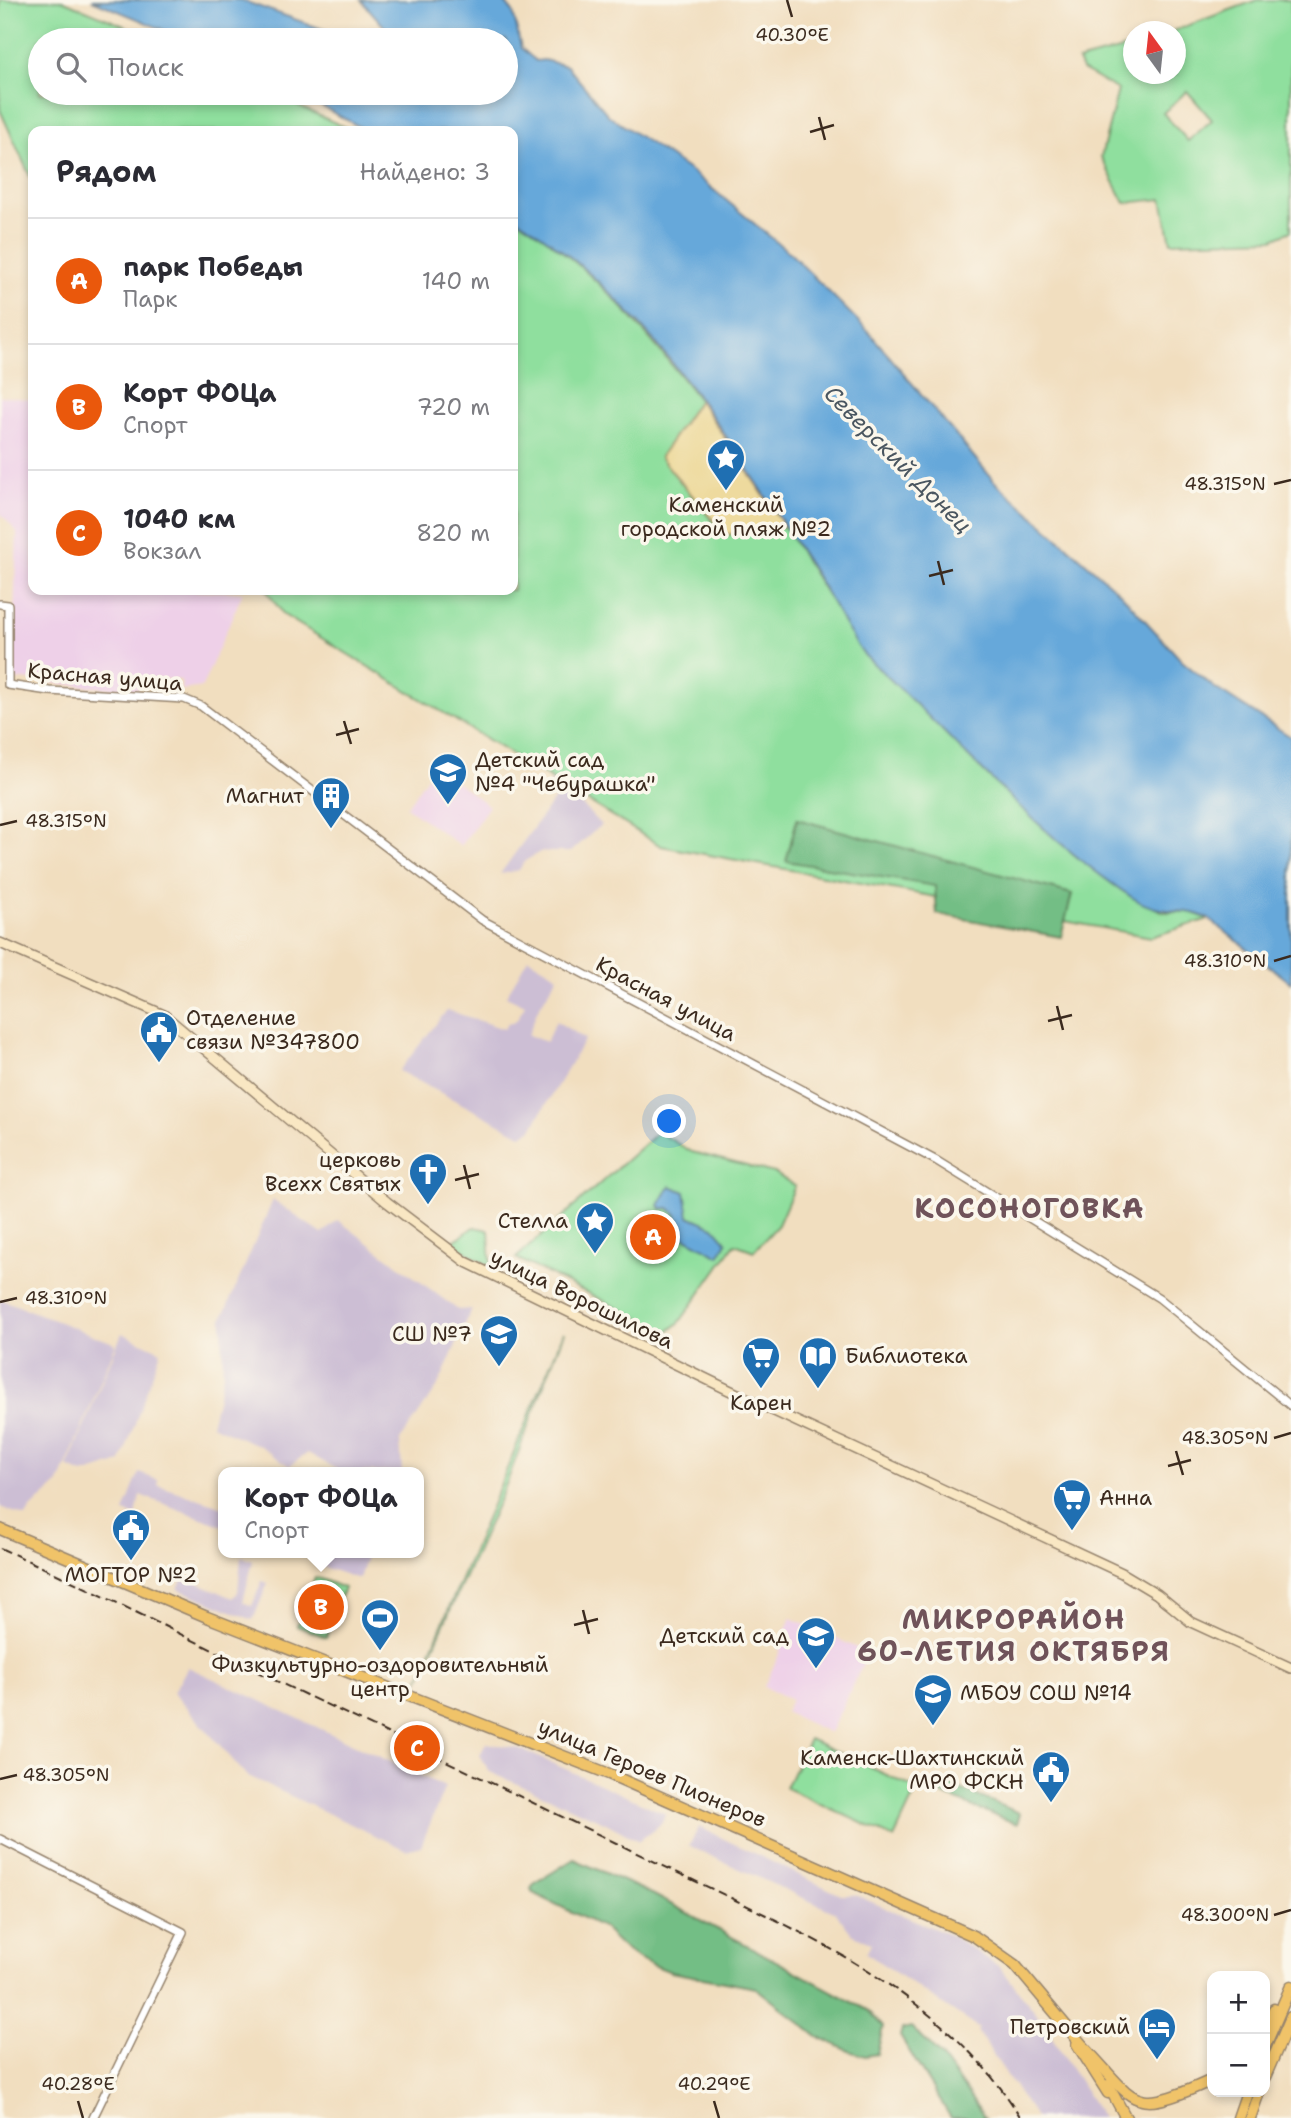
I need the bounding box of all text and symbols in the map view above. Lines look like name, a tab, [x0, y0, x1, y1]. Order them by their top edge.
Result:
north arrow	[1123, 21, 1186, 84]
text: 40.30°E	[755, 23, 829, 47]
search box	[28, 28, 518, 105]
icon: search	[52, 48, 90, 86]
text: Поиск	[108, 49, 184, 84]
text: Рядом	[56, 151, 156, 192]
text: Найдено: 3	[360, 157, 490, 187]
text: парк Победы	[123, 249, 303, 284]
text: A	[70, 266, 88, 296]
text: 140 m	[422, 266, 490, 296]
text: Парк	[123, 284, 178, 314]
text: Корт ФОЦа	[123, 375, 276, 410]
water label: Северский Донец	[818, 379, 978, 539]
text: B	[72, 392, 86, 422]
text: 720 m	[417, 392, 490, 422]
text: Спорт	[123, 410, 188, 440]
place icon: Каменский городской пляж №2	[705, 437, 747, 492]
text: 48.315°N	[1184, 472, 1266, 496]
place label: Каменский городской пляж №2	[621, 491, 831, 543]
text: 1040 км	[123, 501, 235, 536]
text: C	[72, 518, 86, 548]
text: 820 m	[416, 518, 490, 548]
text: Вокзал	[123, 536, 201, 566]
street label: Красная улица	[26, 656, 184, 698]
place label: Детский сад №4 "Чебурашка"	[475, 746, 656, 798]
school or university icon: Детский сад №4 "Чебурашка"	[427, 751, 469, 806]
building icon: Магнит	[310, 775, 352, 830]
place label: Магнит	[226, 782, 304, 810]
text: 48.315°N	[25, 809, 107, 833]
text: 48.310°N	[1184, 949, 1266, 973]
street label: Красная улица	[591, 950, 741, 1048]
place label: Отделение связи №347800	[186, 1004, 360, 1056]
public building icon: Отделение связи №347800	[138, 1009, 180, 1064]
your location	[652, 1104, 686, 1138]
place label: церковь Всехх Святых	[265, 1146, 401, 1198]
church icon: церковь Всехх Святых	[407, 1151, 449, 1206]
district label: КОСОНОГОВКА	[915, 1189, 1145, 1227]
place icon: Стелла	[574, 1200, 616, 1255]
place label: Стелла	[498, 1207, 568, 1235]
pin: A	[630, 1211, 676, 1263]
street label: улица Ворошилова	[486, 1242, 678, 1356]
text: 48.310°N	[25, 1286, 107, 1310]
school or university icon: СШ №7	[478, 1313, 520, 1368]
place label: СШ №7	[392, 1320, 472, 1348]
supermarket icon: Карен	[740, 1335, 782, 1390]
library icon: Библиотека	[797, 1335, 839, 1390]
place label: Библиотека	[845, 1342, 967, 1370]
place label: Карен	[730, 1389, 792, 1417]
text: 48.305°N	[1181, 1426, 1269, 1450]
popup	[218, 1467, 424, 1558]
supermarket icon: Анна	[1051, 1477, 1093, 1532]
text: Корт ФОЦа	[244, 1480, 398, 1515]
place label: Анна	[1099, 1484, 1152, 1512]
public building icon: МОГТОР №2	[110, 1507, 152, 1562]
text: Спорт	[244, 1515, 309, 1545]
place label: МОГТОР №2	[65, 1561, 197, 1589]
pin: B	[298, 1581, 344, 1633]
sports icon: Физкультурно-оздоровительный центр	[359, 1597, 401, 1652]
district label: МИКРОРАЙОН 60-ЛЕТИЯ ОКТЯБРЯ	[857, 1600, 1171, 1670]
school or university icon: Детский сад	[795, 1615, 837, 1670]
place label: Детский сад	[660, 1622, 789, 1650]
place label: Физкультурно-оздоровительный центр	[211, 1651, 549, 1703]
school or university icon: МБОУ СОШ №14	[912, 1672, 954, 1727]
place label: МБОУ СОШ №14	[960, 1679, 1132, 1707]
street label: улица Героев Пионеров	[534, 1712, 770, 1834]
pin: C	[394, 1722, 440, 1774]
place label: Каменск-Шахтинский МРО ФСКН	[800, 1744, 1024, 1796]
public building icon: Каменск-Шахтинский МРО ФСКН	[1030, 1749, 1072, 1804]
text: 48.305°N	[22, 1763, 110, 1787]
text: 48.300°N	[1181, 1903, 1269, 1927]
map controls	[1207, 1971, 1270, 2097]
button: +	[1207, 1971, 1270, 2034]
hotel icon: Петровский	[1136, 2006, 1178, 2061]
place label: Петровский	[1010, 2013, 1130, 2041]
button: −	[1207, 2034, 1270, 2097]
text: 40.28°E	[41, 2072, 115, 2096]
text: 40.29°E	[677, 2072, 751, 2096]

